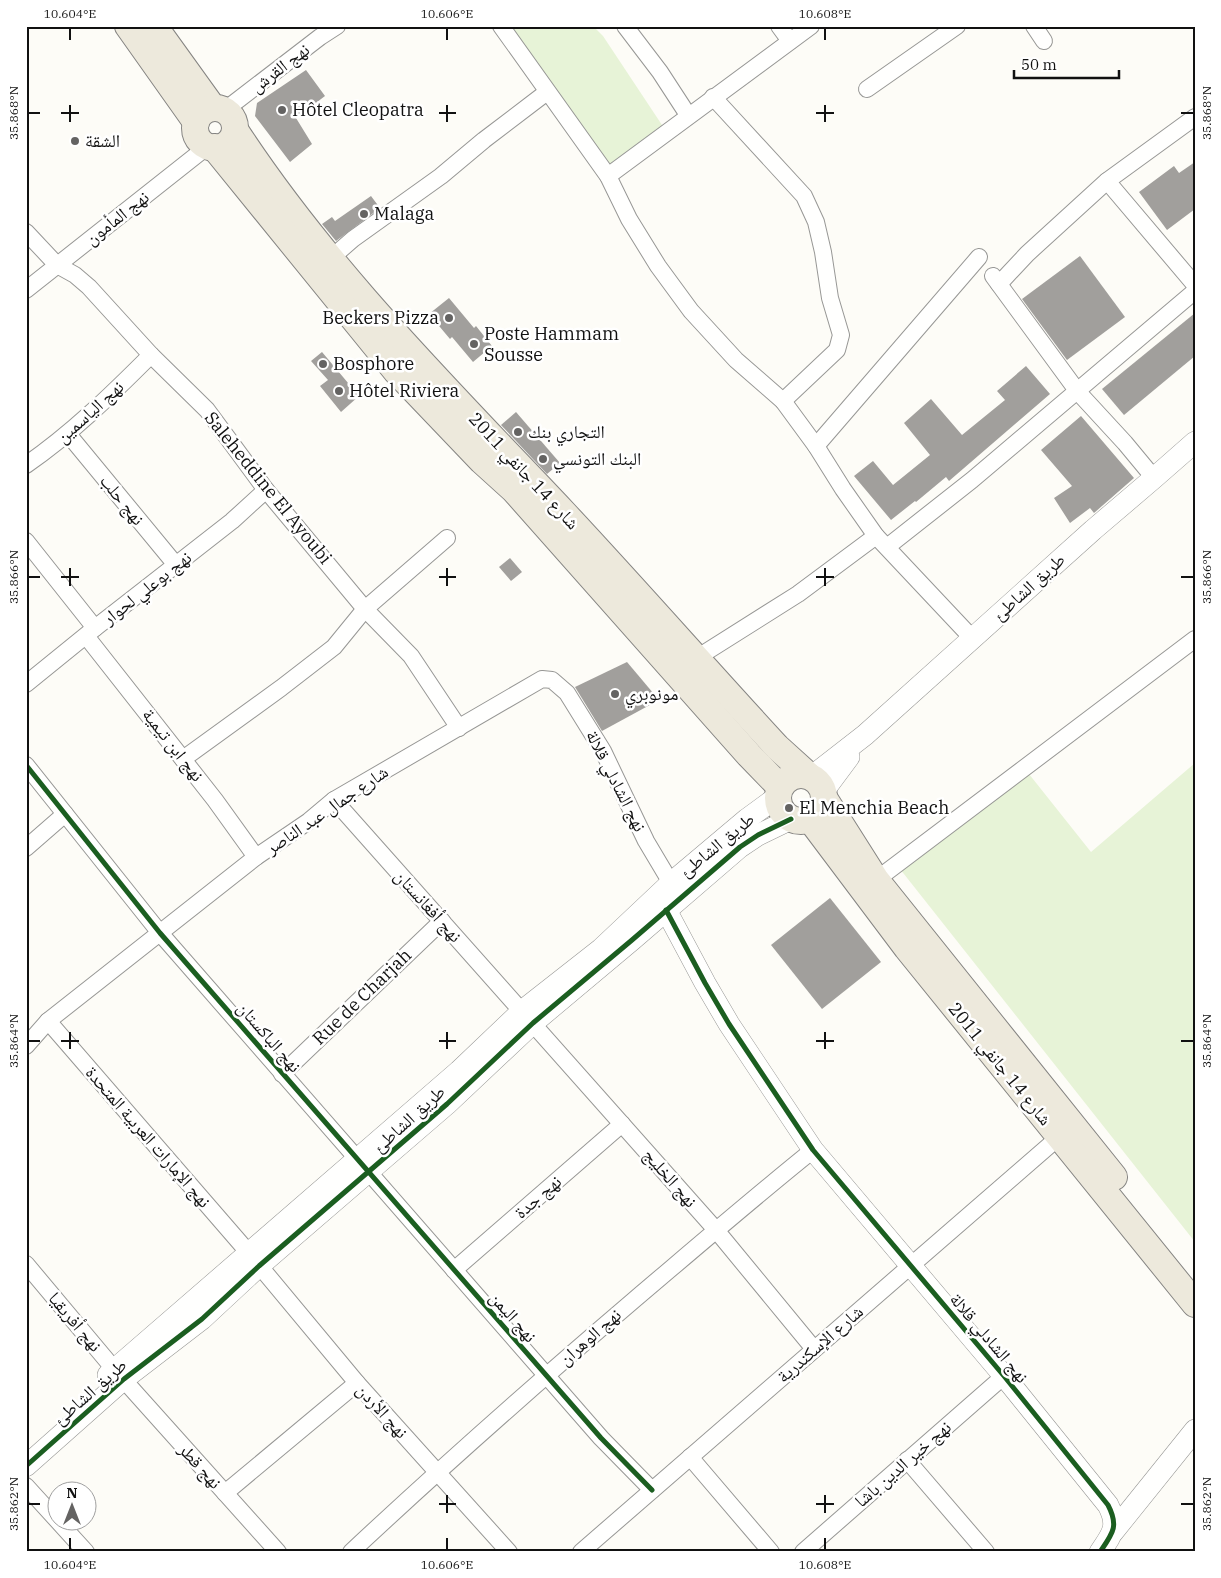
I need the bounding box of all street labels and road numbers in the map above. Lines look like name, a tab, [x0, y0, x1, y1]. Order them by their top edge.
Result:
street label: نهج القرش	[245, 38, 315, 98]
street label: نهج المأمون	[80, 185, 154, 251]
street label: نهج الياسمين	[51, 375, 129, 449]
street label: Saleheddine El Ayoubi	[200, 407, 337, 569]
street label: شارع 14 جانفي 2011	[462, 407, 585, 536]
street label: نهج حلب	[94, 470, 150, 530]
street label: نهج بوعلي لحوار	[97, 546, 198, 633]
street label: طريق الشاطئ	[988, 548, 1070, 625]
street label: نهج ابن تيمية	[137, 703, 209, 787]
street label: نهج الشادلي قلالة	[578, 726, 652, 837]
street label: شارع جمال عبد الناصر	[260, 760, 392, 860]
street label: طريق الشاطئ	[675, 807, 759, 882]
street label: نهج أفغانستان	[389, 864, 467, 948]
street label: Rue de Charjah	[307, 944, 416, 1050]
street label: نهج الباكستان	[231, 996, 307, 1078]
street label: شارع 14 جانفي 2011	[941, 997, 1057, 1132]
street label: نهج الإمارات العربية المتحدة	[80, 1061, 216, 1213]
street label: طريق الشاطئ	[368, 1080, 450, 1157]
street label: نهج الخليج	[638, 1143, 702, 1213]
street label: نهج جدة	[509, 1170, 567, 1224]
street label: نهج اليمن	[484, 1286, 542, 1348]
street label: نهج أفريقيا	[43, 1287, 107, 1357]
street label: نهج الشادلي قلالة	[942, 1288, 1034, 1390]
street label: شارع الإسكندرية	[772, 1300, 868, 1387]
street label: نهج الوهران	[554, 1303, 626, 1371]
street label: طريق الشاطئ	[48, 1353, 131, 1430]
street label: نهج الأردن	[351, 1378, 413, 1444]
street label: نهج خير الدين باشا	[850, 1415, 956, 1513]
street label: نهج قطر	[172, 1437, 227, 1494]

